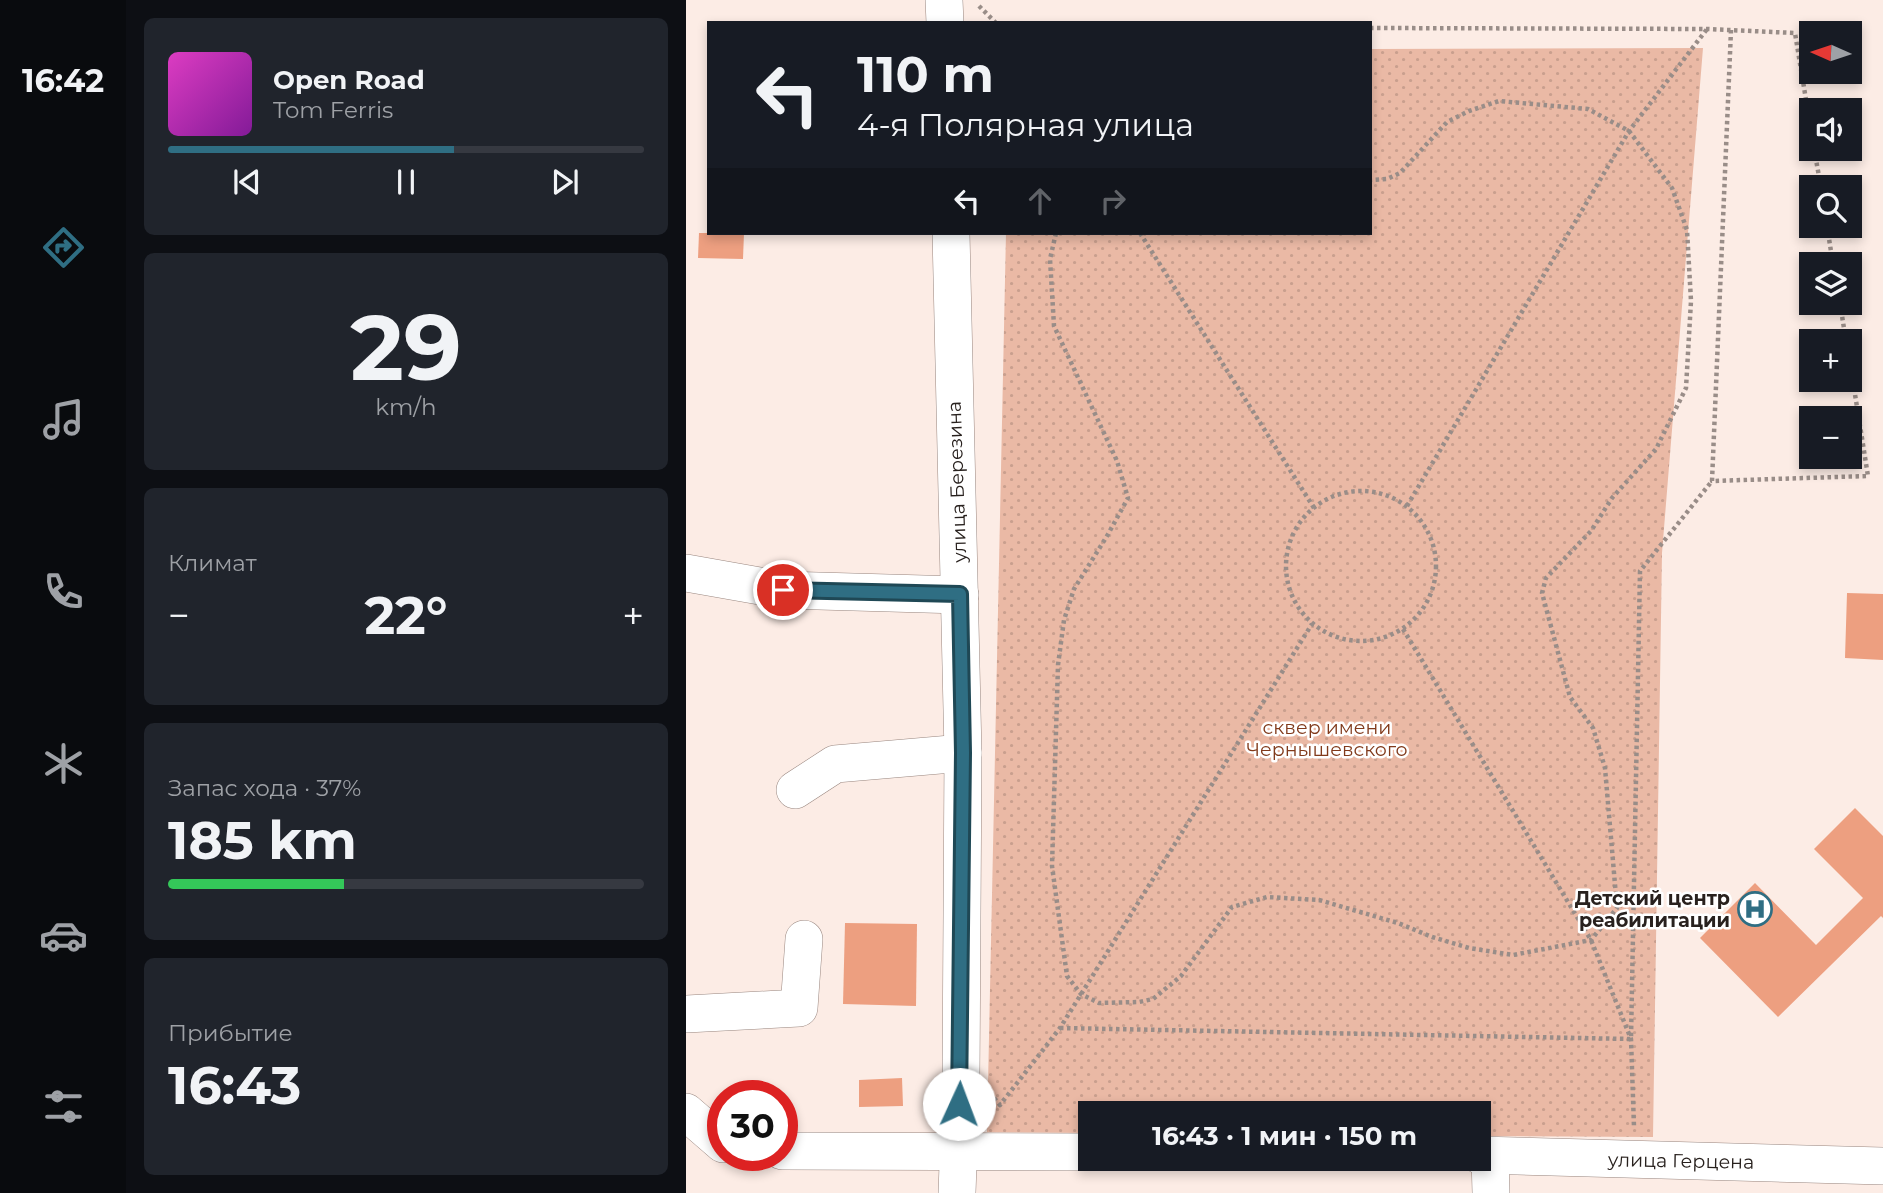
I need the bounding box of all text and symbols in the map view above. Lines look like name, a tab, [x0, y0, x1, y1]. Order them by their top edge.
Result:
north arrow	[1799, 21, 1862, 84]
map controls	[1799, 21, 1862, 469]
text: 110 m	[857, 45, 994, 104]
icon: left	[742, 49, 833, 140]
text: 16:42	[22, 61, 104, 100]
text: Open Road	[273, 64, 425, 96]
text: Tom Ferris	[273, 96, 393, 124]
button: sound	[1799, 98, 1862, 161]
text: 4-я Полярная улица	[857, 105, 1194, 144]
icon: previous	[228, 163, 266, 201]
icon: pause	[387, 163, 425, 201]
icon: next	[546, 163, 584, 201]
button: search	[1799, 175, 1862, 238]
icon: left	[948, 182, 986, 220]
icon: ahead	[1021, 182, 1059, 220]
icon: right	[1094, 182, 1132, 220]
icon: directions	[39, 223, 88, 272]
button: layers	[1799, 252, 1862, 315]
text: 29	[350, 292, 462, 403]
button: +	[1799, 329, 1862, 392]
text: km/h	[375, 393, 437, 421]
icon: music	[39, 395, 88, 444]
street label: улица Березина	[943, 401, 971, 564]
button: −	[1799, 406, 1862, 469]
text: Климат	[168, 549, 257, 577]
pin	[753, 560, 813, 620]
icon: phone	[39, 567, 88, 616]
icon: arrive	[764, 571, 802, 609]
text: 22°	[364, 584, 448, 647]
text: −	[168, 592, 190, 639]
text: +	[622, 592, 644, 639]
park label: сквер имени Чернышевского	[1246, 716, 1408, 761]
icon: climate	[39, 739, 88, 788]
text: Запас хода · 37%	[168, 774, 361, 802]
text: 185 km	[168, 809, 357, 872]
place label: Детский центр реабилитации	[1575, 887, 1730, 932]
hospital icon: Детский центр реабилитации	[1736, 890, 1774, 928]
icon: car	[39, 911, 88, 960]
text: Прибытие	[168, 1019, 293, 1047]
text: 16:43	[168, 1054, 301, 1117]
position arrow	[922, 1067, 996, 1141]
speed limit sign: 30	[707, 1080, 798, 1171]
icon: filters	[39, 1082, 88, 1131]
text: 16:43 · 1 мин · 150 m	[1152, 1120, 1417, 1152]
street label: улица Герцена	[1607, 1148, 1754, 1174]

